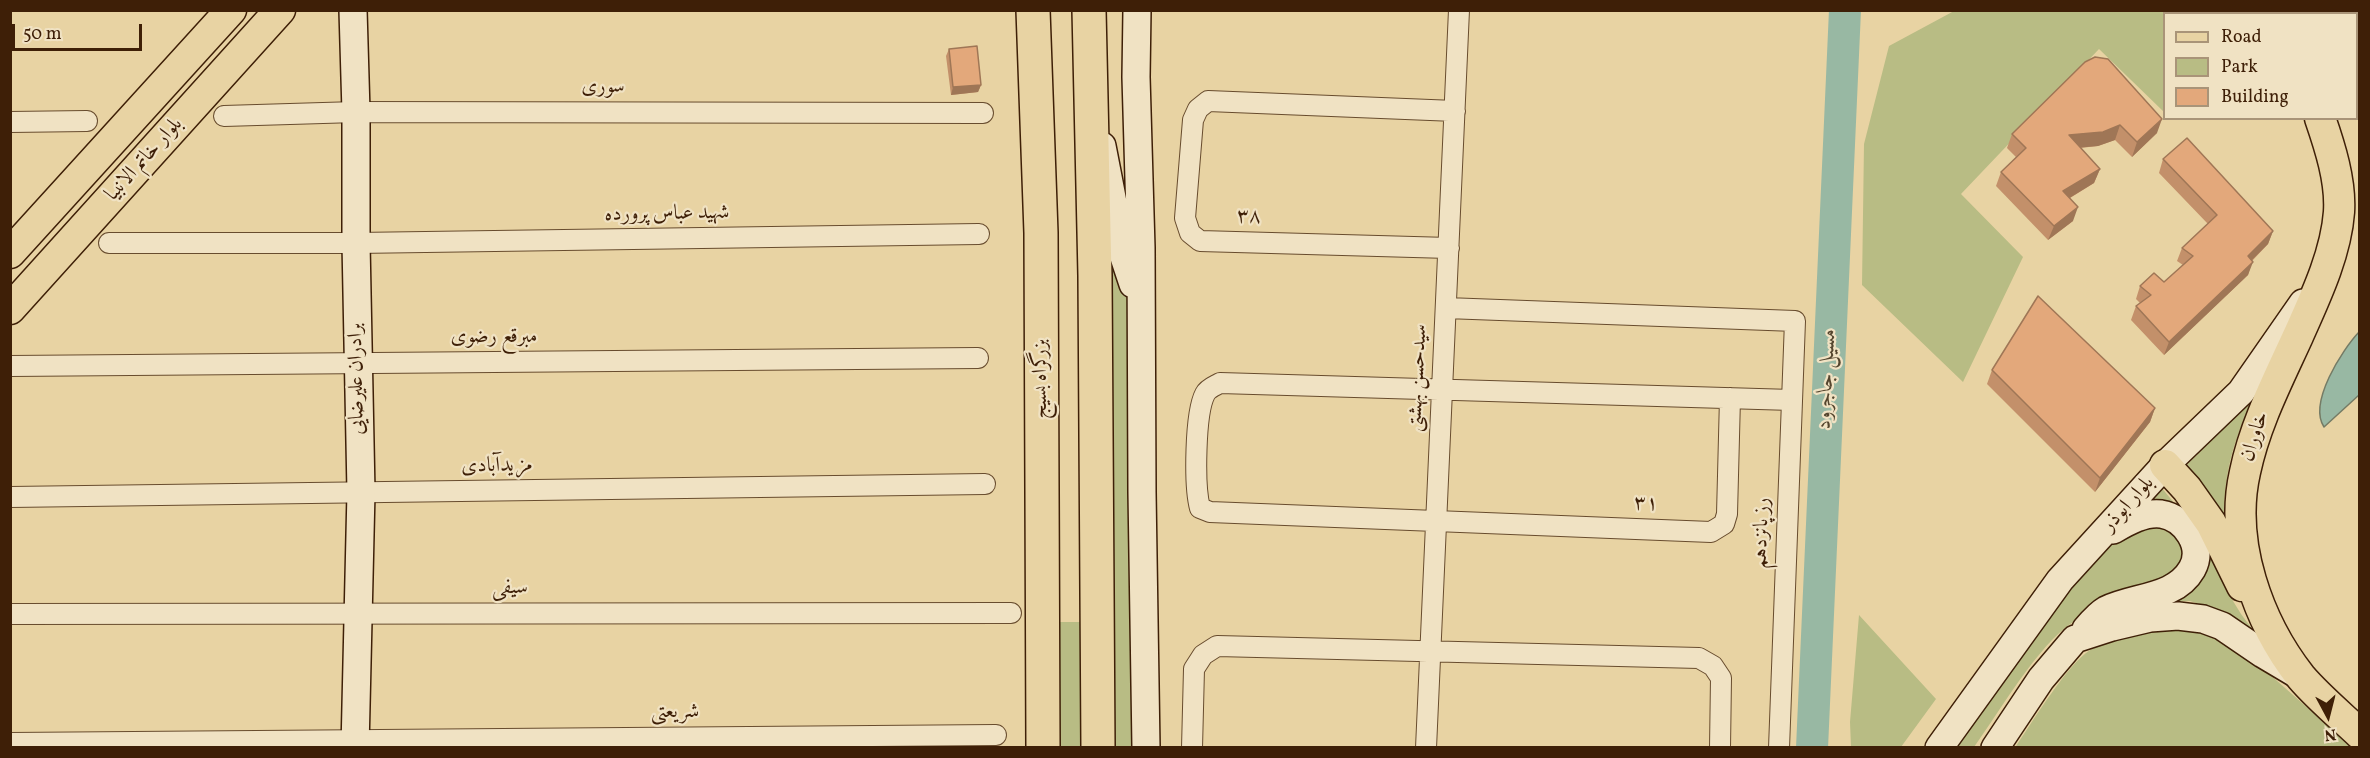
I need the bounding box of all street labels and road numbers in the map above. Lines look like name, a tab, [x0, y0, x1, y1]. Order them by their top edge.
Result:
street label: سوری	[581, 75, 625, 101]
street label: بلوار خاتم الانبیا	[101, 113, 189, 207]
street label: شهید عباس پرورده	[604, 201, 730, 229]
street label: ۳۸	[1236, 205, 1262, 231]
street label: برادران علیرضایی	[344, 323, 372, 435]
street label: سیدحسن بهشتی	[1404, 323, 1434, 433]
street label: مبرقع رضوی	[451, 325, 537, 351]
street label: بزرگراه بسیج	[1029, 339, 1055, 419]
street label: خاوران	[2236, 409, 2276, 465]
street label: مزیدآبادی	[461, 454, 533, 480]
street label: بلوار ابوذر	[2097, 472, 2161, 538]
street label: ۳۱	[1633, 492, 1659, 518]
street label: رز پانزدهم	[1749, 497, 1777, 569]
street label: سیفی	[492, 576, 528, 602]
street label: شریعتی	[651, 700, 699, 726]

